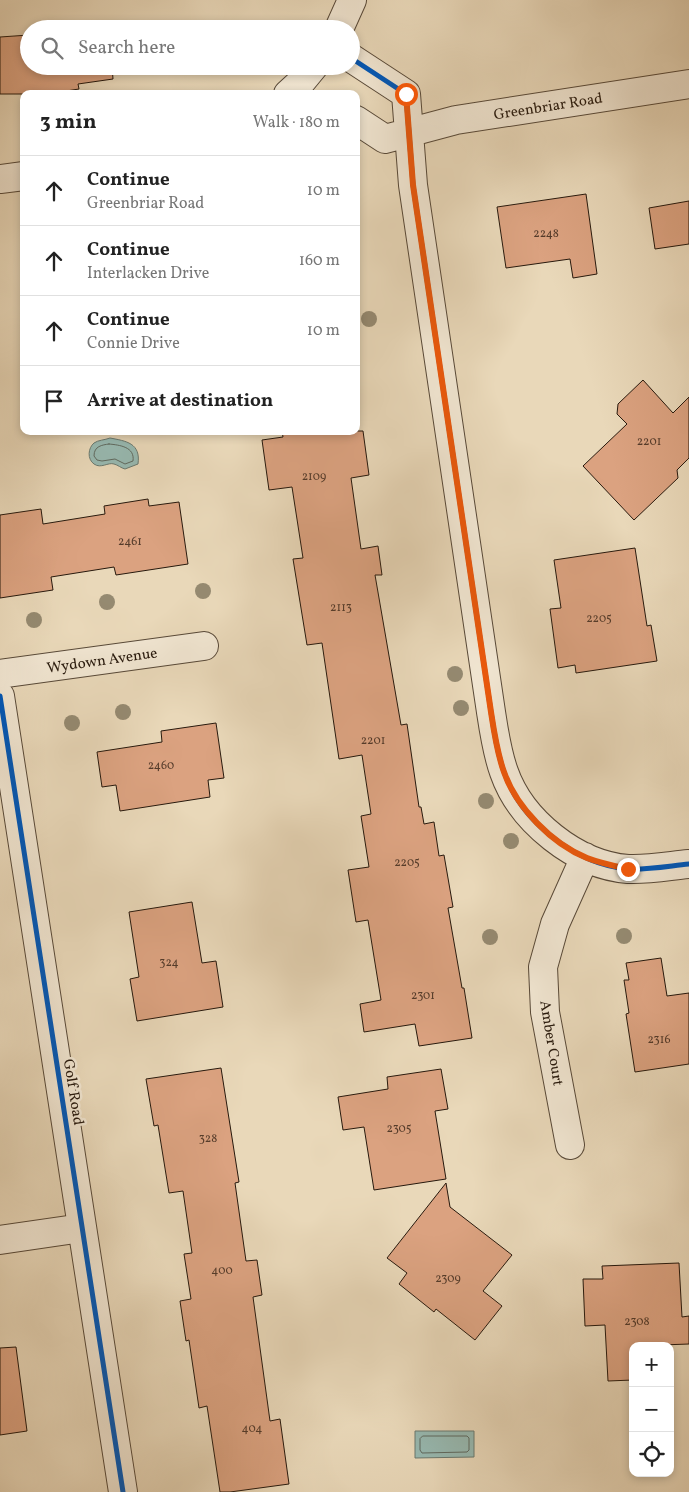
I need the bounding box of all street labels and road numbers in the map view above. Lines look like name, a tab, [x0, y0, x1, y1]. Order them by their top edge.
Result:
street label: Greenbriar Road	[492, 89, 604, 126]
street label: Wydown Avenue	[46, 643, 159, 680]
street label: Amber Court	[533, 999, 568, 1087]
street label: Golf Road	[57, 1058, 88, 1127]

